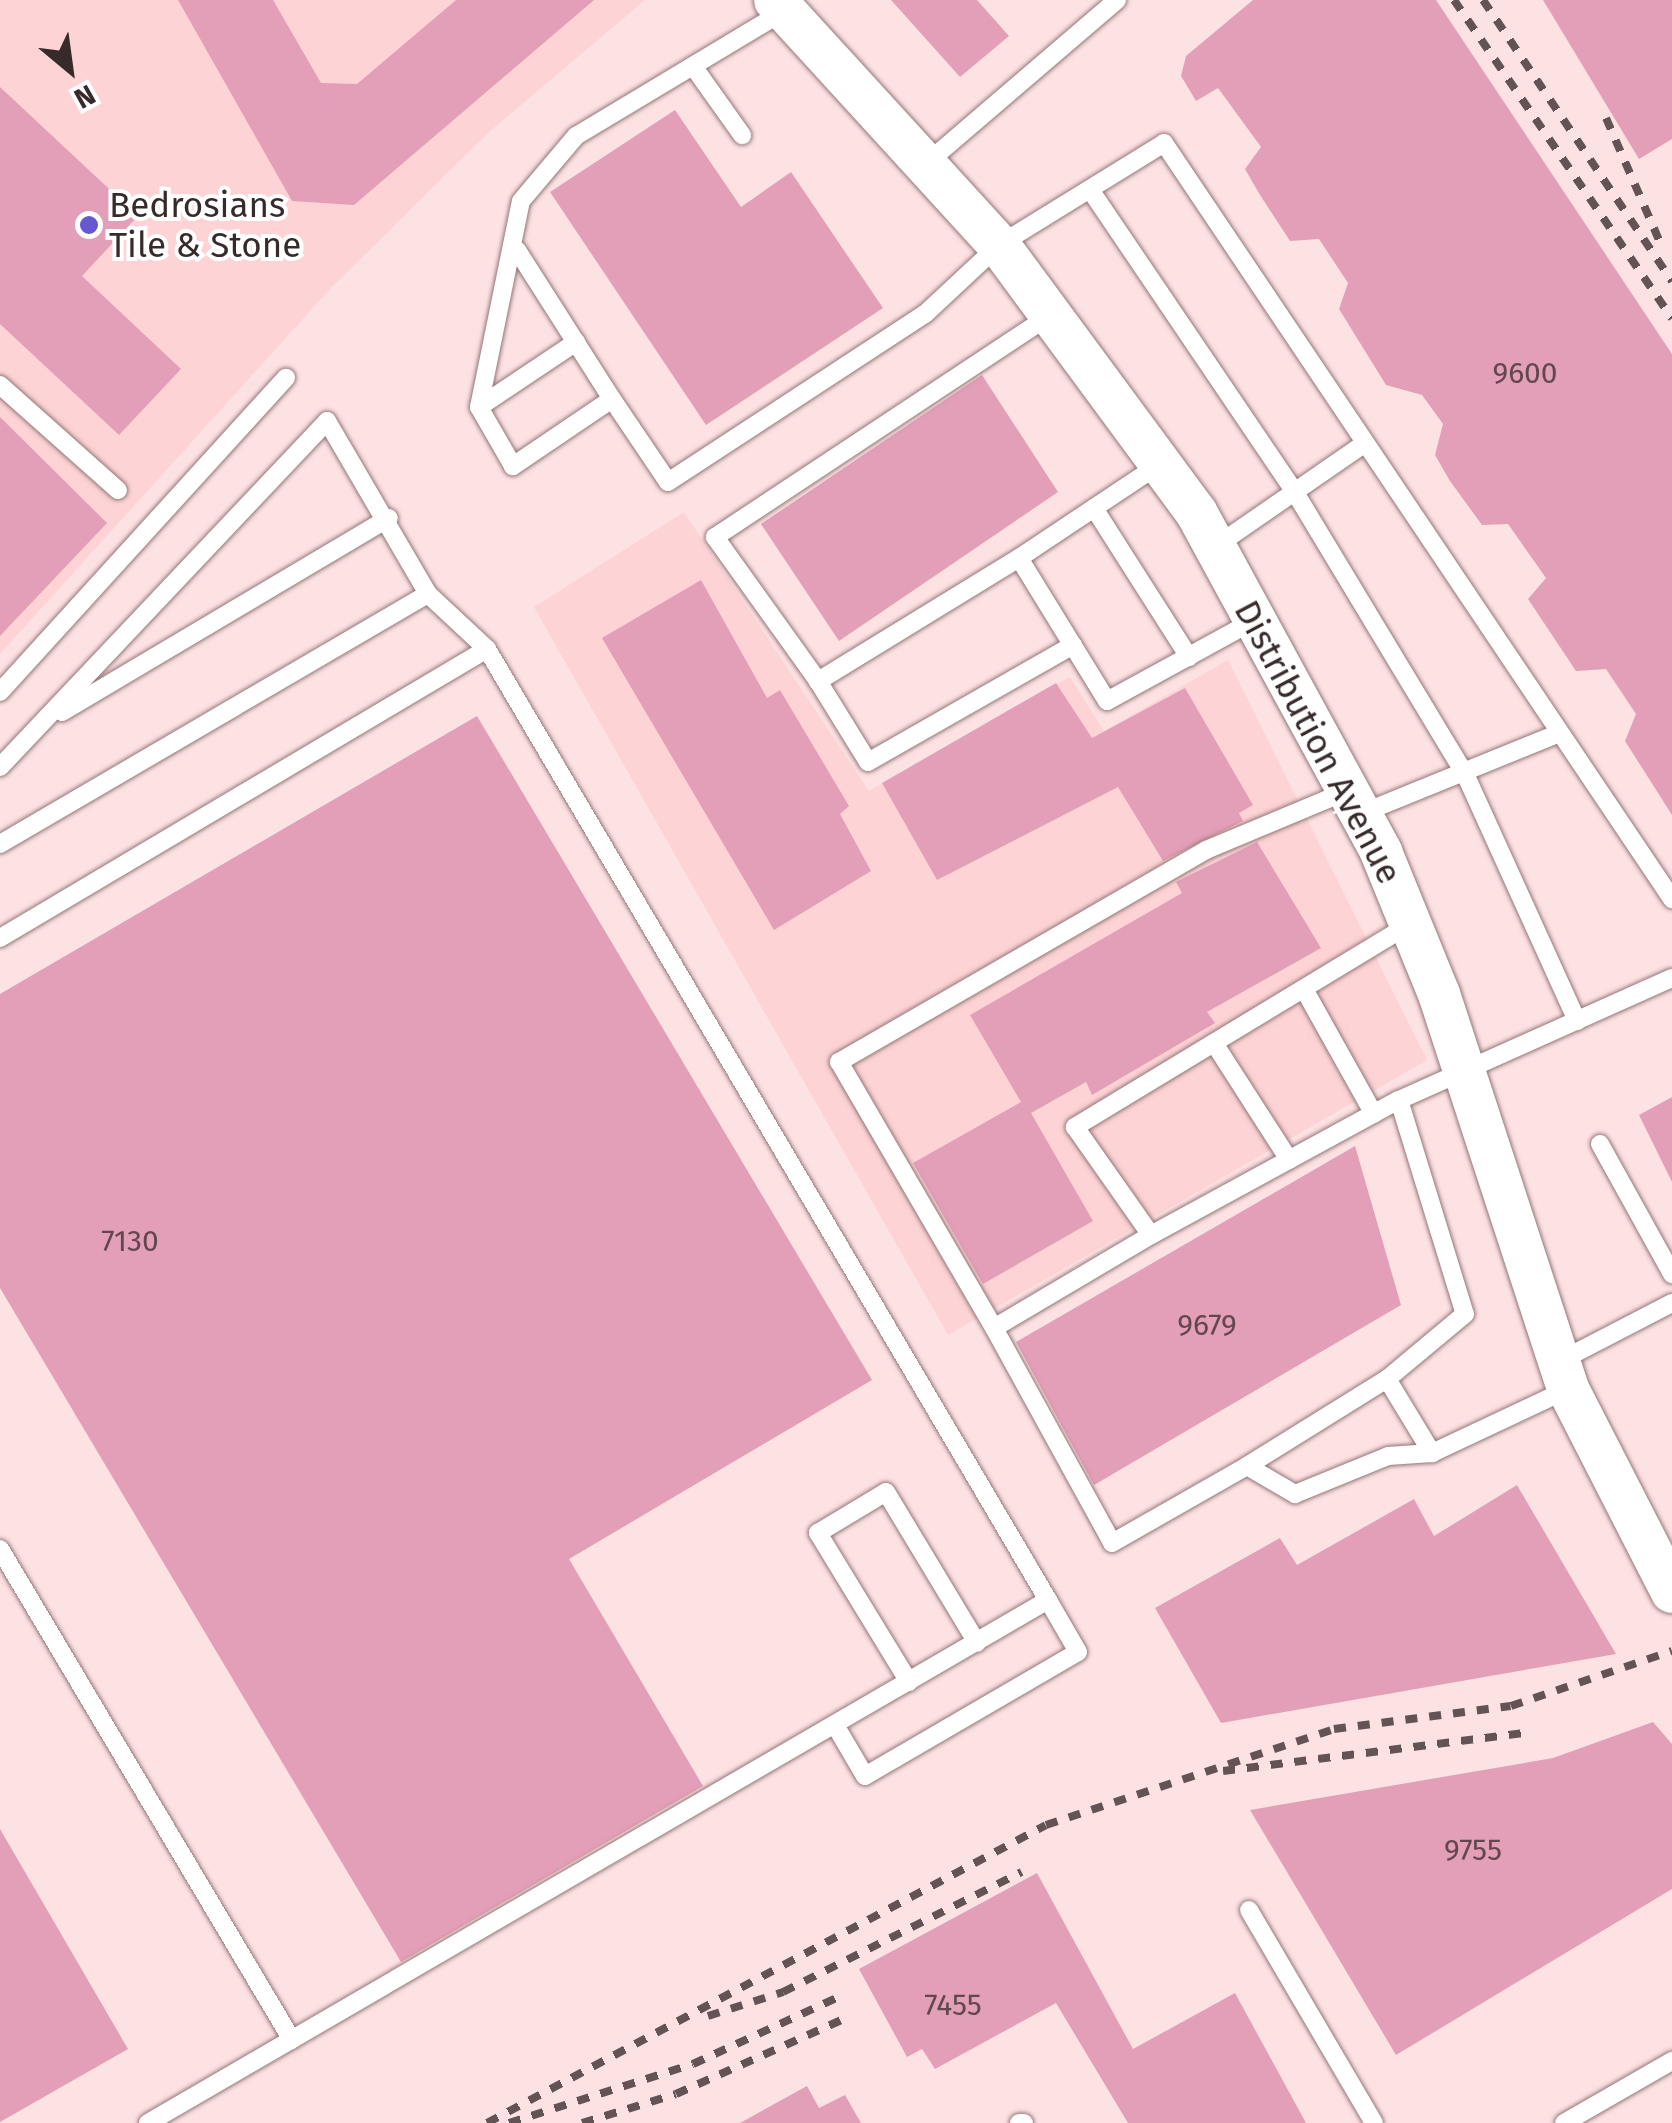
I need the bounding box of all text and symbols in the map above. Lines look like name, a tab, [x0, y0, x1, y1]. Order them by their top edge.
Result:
north arrow	[20, 20, 120, 120]
text: N	[69, 78, 101, 116]
place label: Bedrosians Tile & Stone	[109, 184, 301, 266]
marker: Bedrosians Tile & Stone	[78, 214, 100, 236]
house number: 9600	[1492, 355, 1558, 391]
street label: Distribution Avenue	[1226, 593, 1410, 891]
house number: 7130	[101, 1223, 159, 1259]
house number: 9679	[1177, 1307, 1237, 1343]
house number: 9755	[1444, 1832, 1502, 1868]
house number: 7455	[924, 1987, 982, 2023]

